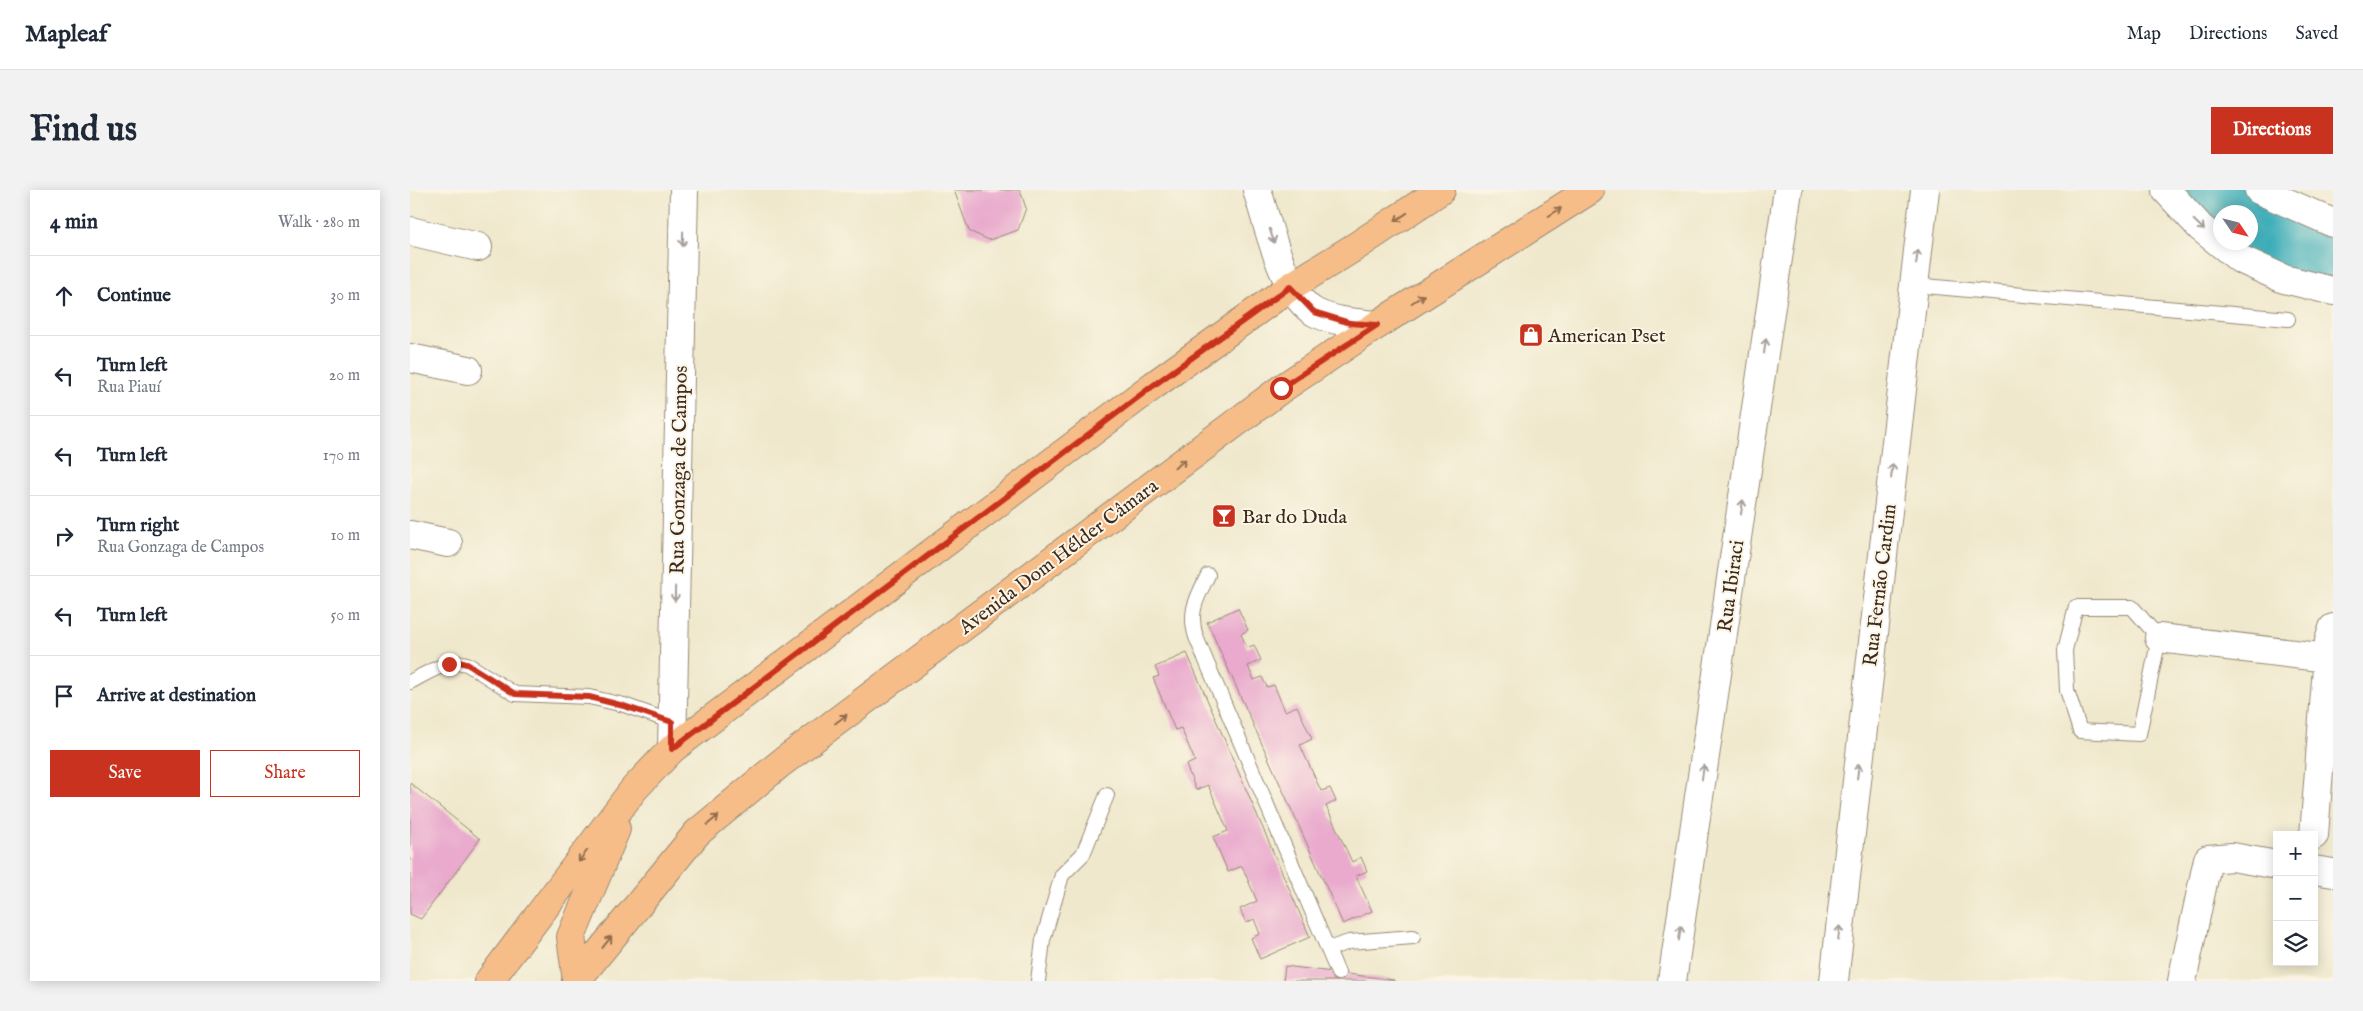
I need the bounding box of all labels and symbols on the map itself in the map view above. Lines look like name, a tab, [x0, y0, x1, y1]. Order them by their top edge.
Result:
north arrow	[2213, 205, 2258, 250]
one-way arrow	[1548, 207, 1562, 217]
one-way arrow	[1394, 212, 1408, 222]
one-way arrow	[2193, 219, 2206, 231]
one-way arrow	[1268, 228, 1277, 244]
one-way arrow	[678, 230, 688, 246]
one-way arrow	[1912, 249, 1922, 265]
one-way arrow	[1411, 294, 1425, 304]
shop icon: American Pset	[1518, 322, 1544, 348]
place label: American Pset	[1547, 324, 1666, 349]
one-way arrow	[1760, 339, 1770, 355]
street label: Rua Gonzaga de Campos	[665, 365, 694, 575]
route start	[1270, 377, 1293, 400]
one-way arrow	[1173, 459, 1187, 469]
one-way arrow	[1887, 463, 1897, 479]
street label: Avenida Dom Hélder Câmara	[953, 474, 1164, 641]
one-way arrow	[1737, 500, 1747, 516]
street label: Rua Fernão Cardim	[1858, 502, 1903, 668]
bar icon: Bar do Duda	[1211, 503, 1237, 529]
place label: Bar do Duda	[1242, 505, 1347, 530]
street label: Rua Ibiraci	[1713, 538, 1750, 634]
one-way arrow	[670, 585, 680, 601]
route end	[438, 653, 461, 676]
one-way arrow	[834, 714, 848, 724]
one-way arrow	[1853, 763, 1863, 779]
one-way arrow	[1698, 764, 1708, 780]
one-way arrow	[706, 814, 719, 825]
one-way arrow	[578, 849, 589, 862]
one-way arrow	[1675, 925, 1685, 941]
one-way arrow	[1834, 925, 1844, 941]
one-way arrow	[602, 936, 613, 949]

